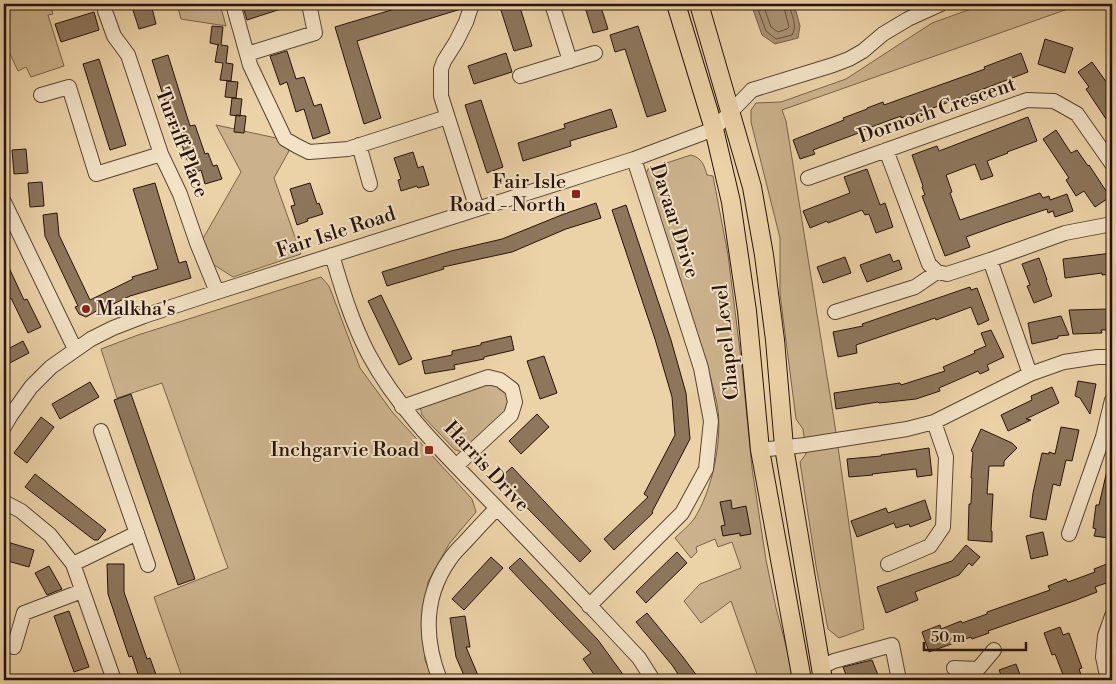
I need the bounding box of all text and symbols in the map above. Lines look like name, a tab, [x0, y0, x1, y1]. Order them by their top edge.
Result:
street label: Dornoch Crescent	[855, 72, 1019, 150]
street label: Turriff Place	[149, 85, 213, 201]
street label: Davaar Drive	[644, 160, 704, 282]
place label: Fair Isle Road - North	[449, 170, 566, 218]
marker: Fair Isle Road - North	[570, 188, 582, 200]
street label: Fair Isle Road	[273, 202, 400, 264]
street label: Chapel Level	[708, 283, 746, 401]
place label: Malkha's	[96, 297, 175, 322]
marker: Malkha's	[80, 303, 92, 315]
street label: Harris Drive	[438, 417, 534, 517]
place label: Inchgarvie Road	[271, 438, 420, 463]
marker: Inchgarvie Road	[423, 444, 435, 456]
scale bar	[924, 619, 1026, 651]
text: 50 m	[931, 628, 965, 647]

